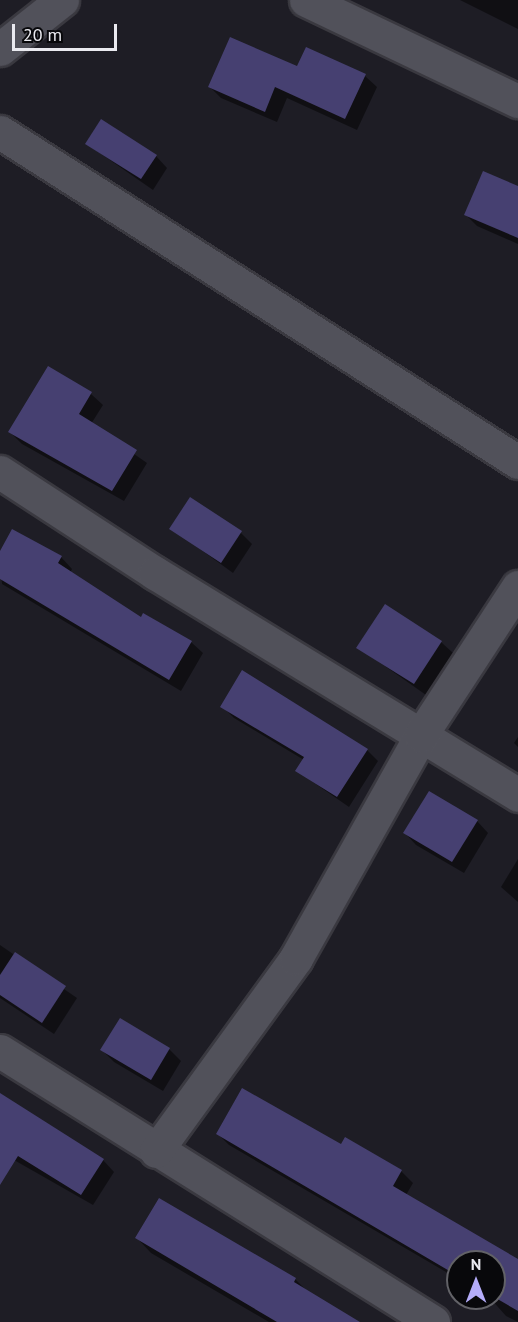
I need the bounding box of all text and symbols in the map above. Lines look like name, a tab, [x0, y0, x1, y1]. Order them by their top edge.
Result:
scale bar	[15, 12, 120, 50]
text: 20 m	[23, 23, 62, 46]
north arrow	[446, 1250, 506, 1310]
text: N	[471, 1254, 481, 1274]

